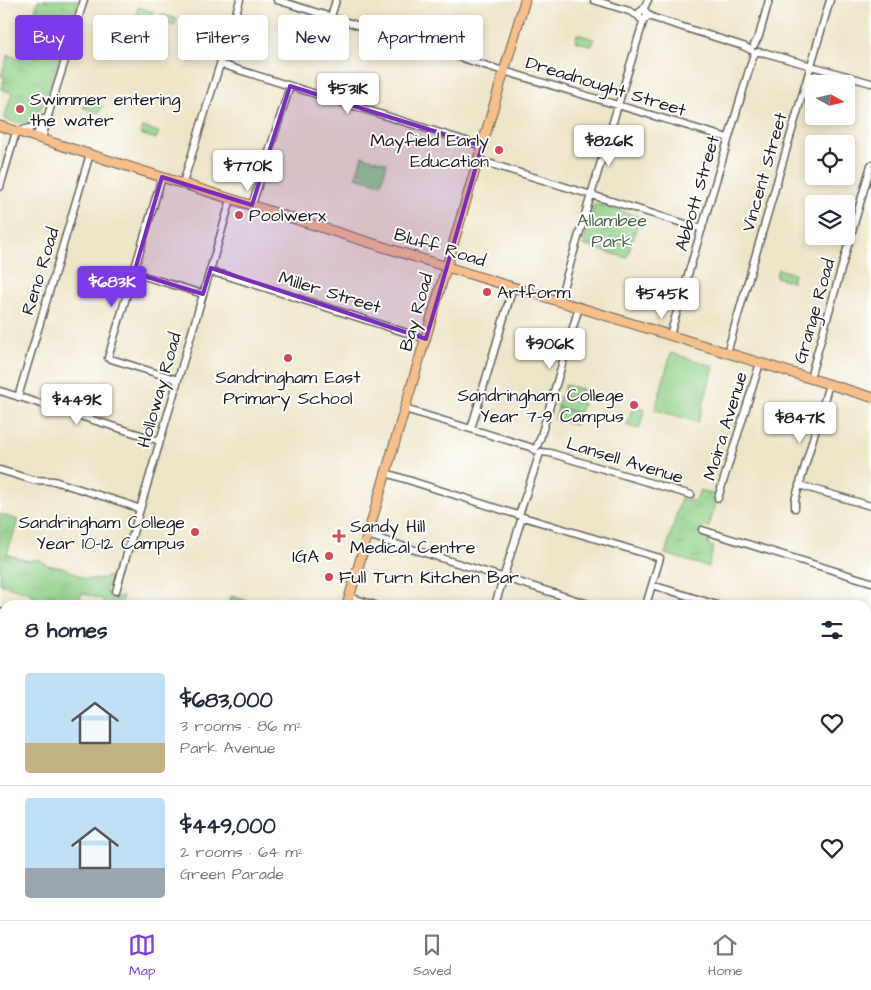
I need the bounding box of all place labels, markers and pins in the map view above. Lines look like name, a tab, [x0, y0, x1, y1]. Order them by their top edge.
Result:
pin: $531K	[313, 72, 383, 115]
place label: Swimmer entering the water	[30, 87, 180, 133]
marker: Swimmer entering the water	[14, 103, 26, 115]
pin: $826K	[574, 124, 644, 167]
place label: Mayfield Early Education	[370, 128, 489, 174]
marker: Mayfield Early Education	[493, 144, 505, 156]
pin: $770K	[213, 150, 283, 192]
place label: Poolwerx	[249, 203, 327, 228]
marker: Poolwerx	[233, 209, 245, 221]
pin: $683K	[77, 266, 147, 308]
pin: $545K	[627, 278, 697, 320]
place label: Artform	[497, 280, 571, 305]
marker: Artform	[481, 286, 493, 298]
pin: $906K	[515, 328, 585, 370]
marker: Sandringham East Primary School	[282, 352, 294, 364]
place label: Sandringham East Primary School	[215, 365, 361, 412]
place label: Sandringham College Year 7-9 Campus	[458, 383, 624, 429]
pin: $449K	[42, 384, 112, 426]
marker: Sandringham College Year 7-9 Campus	[628, 399, 640, 411]
pin: $847K	[765, 402, 835, 444]
place label: Sandringham College Year 10-12 Campus	[19, 510, 185, 556]
place label: Sandy Hill Medical Centre	[350, 514, 476, 560]
marker: Sandringham College Year 10-12 Campus	[189, 526, 201, 538]
marker: Sandy Hill Medical Centre	[332, 529, 346, 543]
place label: IGA	[292, 544, 319, 569]
marker: IGA	[323, 550, 335, 562]
place label: Full Turn Kitchen Bar	[339, 565, 519, 590]
marker: Full Turn Kitchen Bar	[323, 571, 335, 583]

